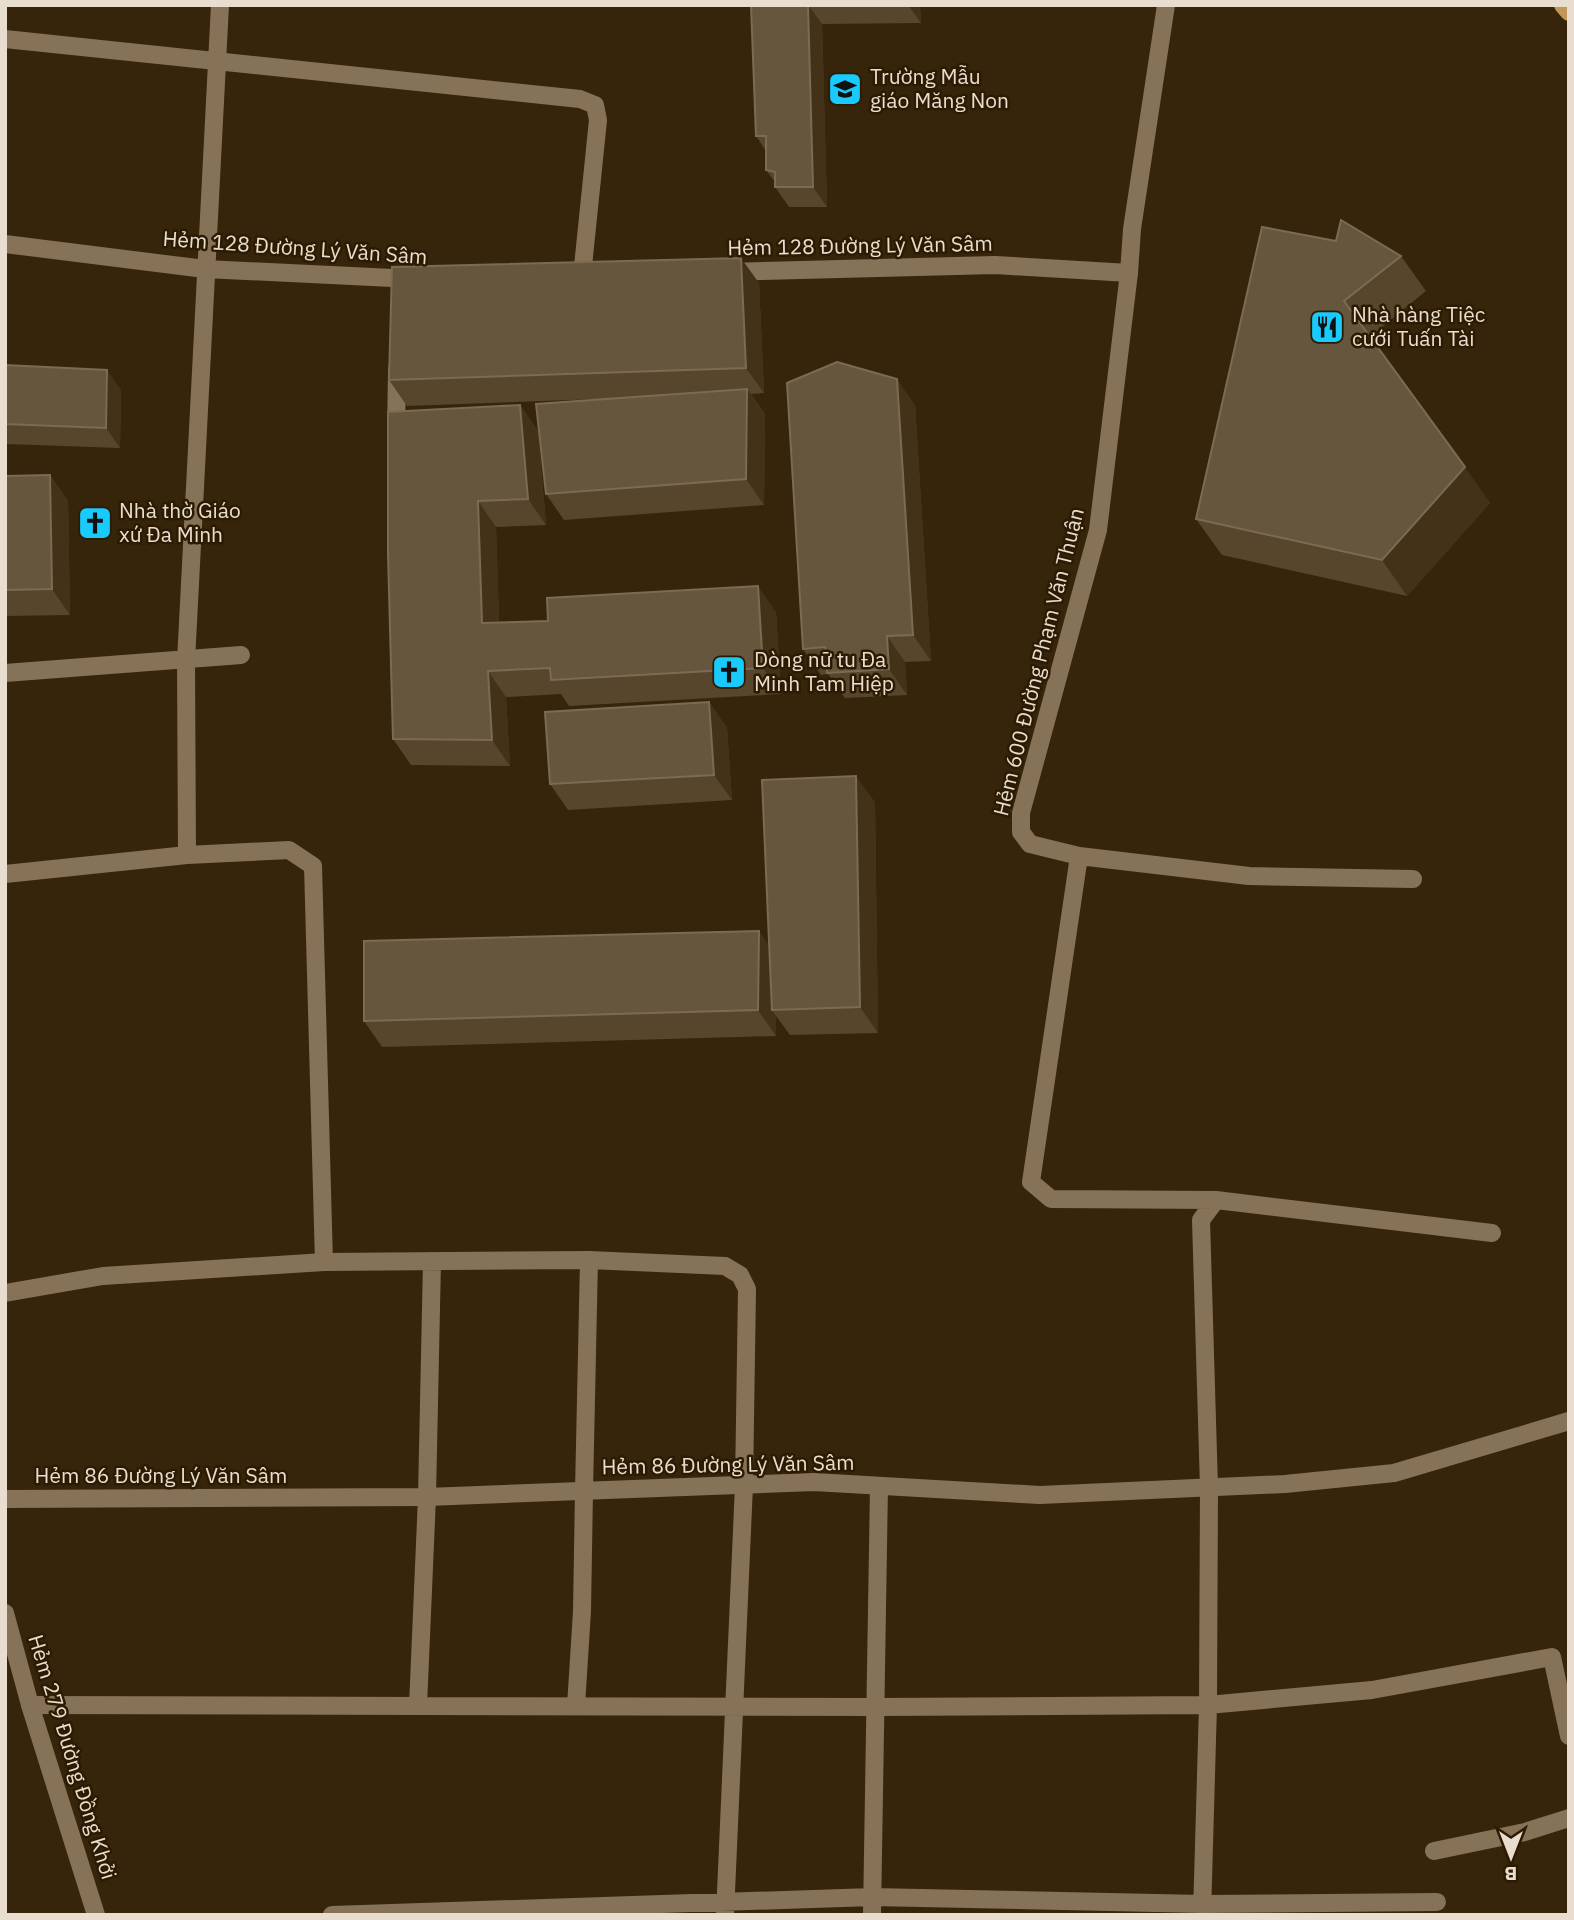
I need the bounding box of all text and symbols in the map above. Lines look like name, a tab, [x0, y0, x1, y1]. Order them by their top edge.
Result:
place label: Trường Mẫu giáo Măng Non	[870, 62, 1009, 114]
school or university icon: Trường Mẫu giáo Măng Non	[826, 70, 864, 108]
street label: Hẻm 128 Đường Lý Văn Sâm	[162, 224, 428, 270]
street label: Hẻm 128 Đường Lý Văn Sâm	[727, 229, 993, 261]
place label: Nhà hàng Tiệc cưới Tuấn Tài	[1352, 300, 1485, 352]
restaurant icon: Nhà hàng Tiệc cưới Tuấn Tài	[1308, 308, 1346, 346]
place label: Nhà thờ Giáo xứ Đa Minh	[119, 496, 241, 548]
church icon: Nhà thờ Giáo xứ Đa Minh	[76, 504, 114, 542]
street label: Hẻm 600 Đường Phạm Văn Thuận	[986, 505, 1090, 819]
place label: Dòng nữ tu Đa Minh Tam Hiệp	[754, 645, 894, 697]
church icon: Dòng nữ tu Đa Minh Tam Hiệp	[710, 653, 748, 691]
street label: Hẻm 86 Đường Lý Văn Sâm	[601, 1448, 855, 1480]
street label: Hẻm 86 Đường Lý Văn Sâm	[35, 1461, 287, 1489]
street label: Hẻm 279 Đường Đồng Khởi	[22, 1631, 124, 1882]
north arrow	[1476, 1822, 1546, 1892]
text: B	[1505, 1862, 1517, 1886]

